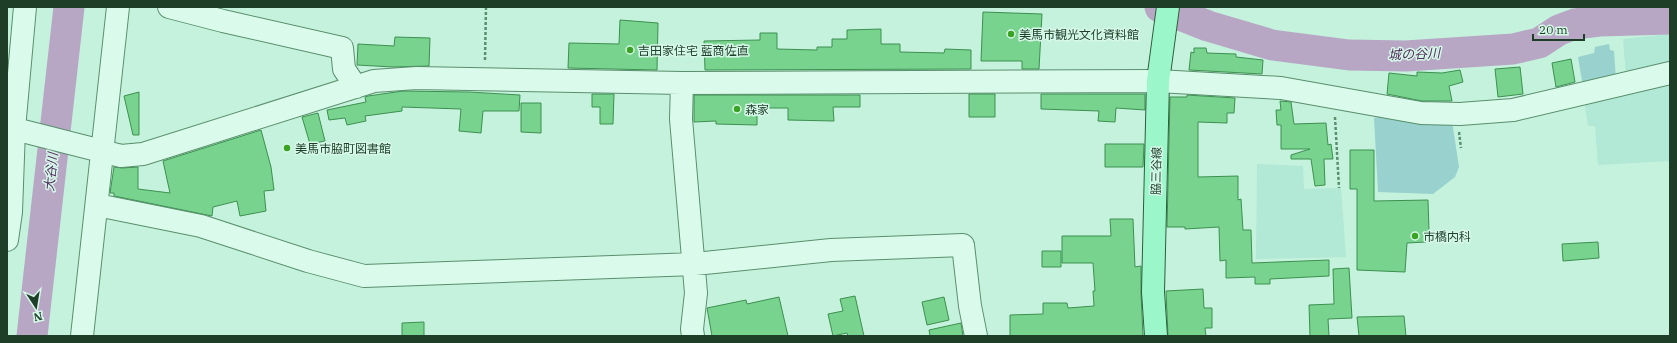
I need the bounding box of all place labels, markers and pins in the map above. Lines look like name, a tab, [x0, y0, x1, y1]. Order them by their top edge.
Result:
place label: 美馬市観光文化資料館	[1019, 27, 1139, 42]
marker: 美馬市観光文化資料館	[1006, 29, 1016, 39]
place label: 吉田家住宅 藍商佐直	[638, 43, 749, 58]
marker: 吉田家住宅 藍商佐直	[625, 45, 635, 55]
place label: 森家	[745, 102, 769, 117]
marker: 森家	[732, 104, 742, 114]
place label: 美馬市脇町図書館	[295, 141, 391, 156]
marker: 美馬市脇町図書館	[282, 143, 292, 153]
place label: 市橋内科	[1423, 229, 1471, 244]
marker: 市橋内科	[1410, 231, 1420, 241]

